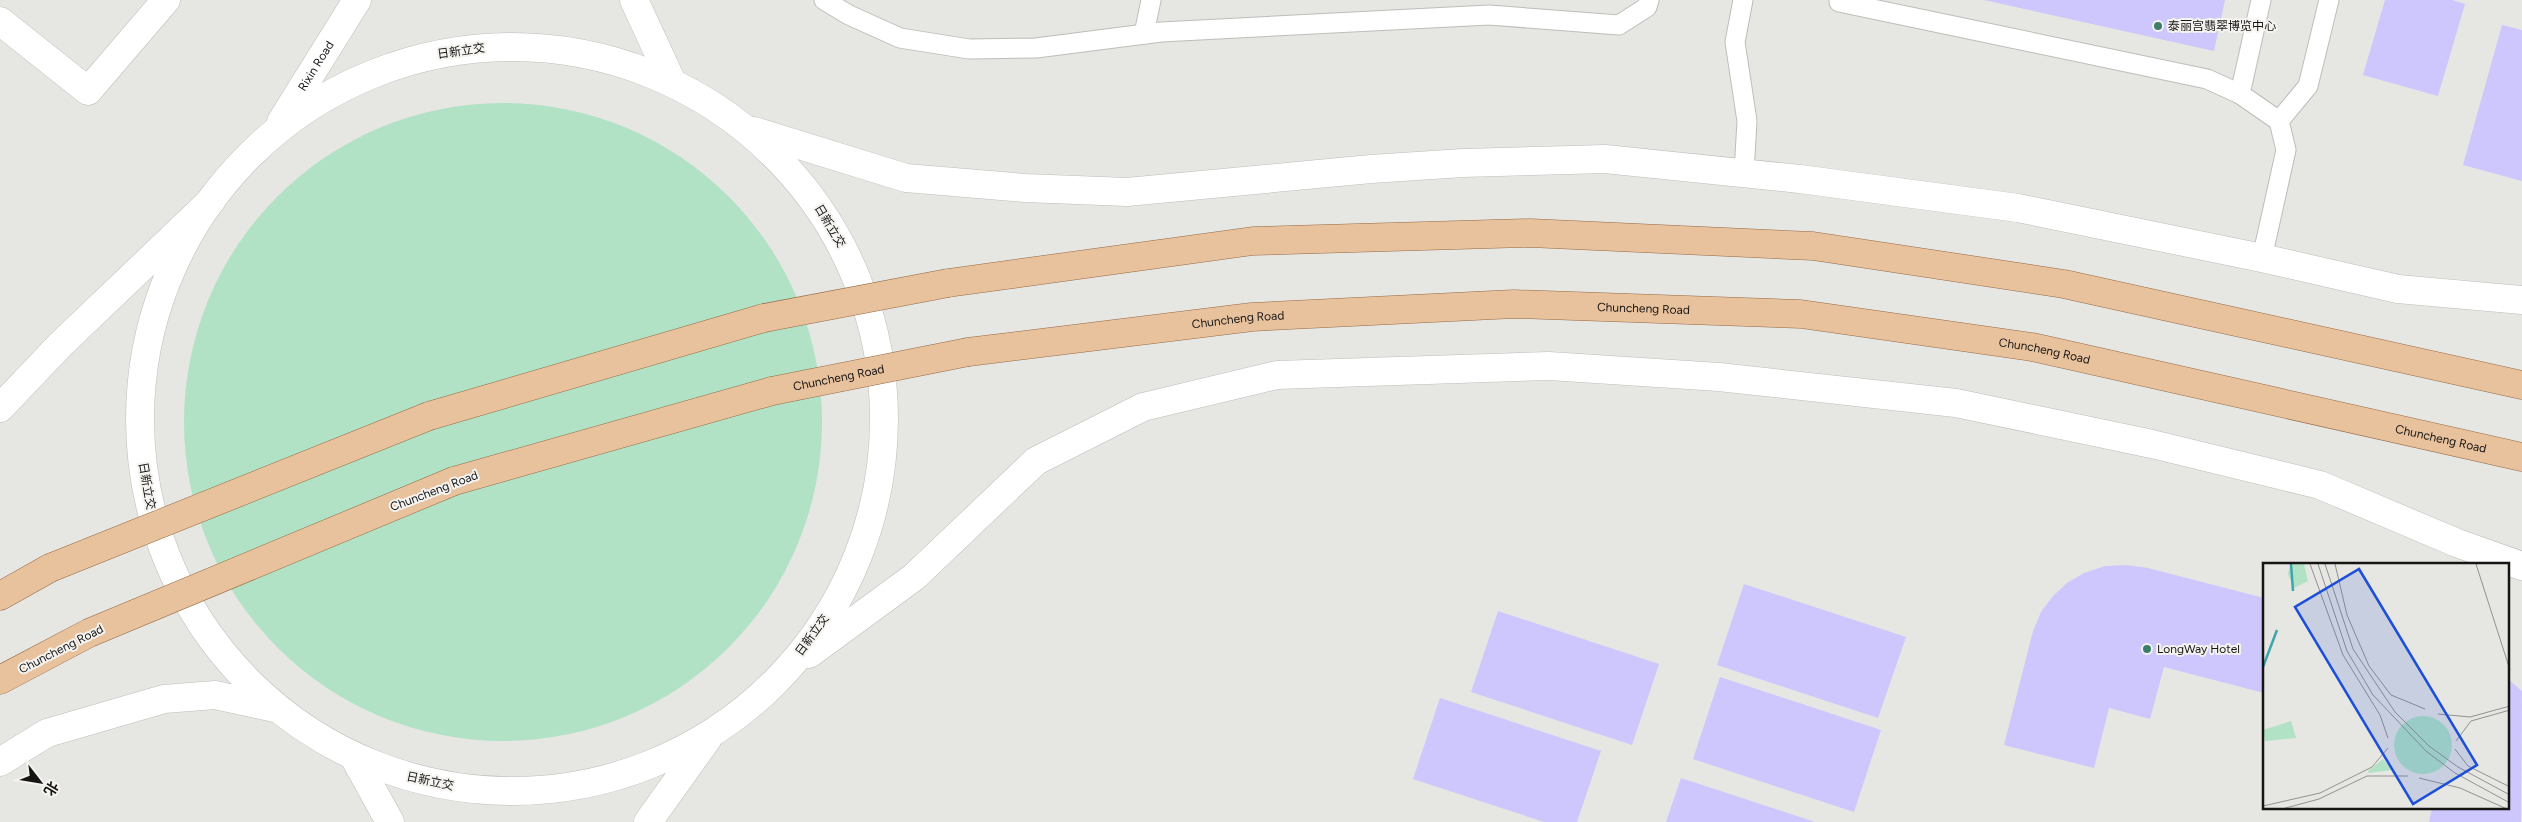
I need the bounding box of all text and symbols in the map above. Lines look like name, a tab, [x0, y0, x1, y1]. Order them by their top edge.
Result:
place label: 泰丽宫翡翠博览中心	[2168, 19, 2276, 33]
marker: 泰丽宫翡翠博览中心	[2152, 20, 2164, 32]
street label: Rixin Road	[295, 38, 337, 94]
street label: 日新立交	[436, 41, 486, 61]
street label: 日新立交	[812, 202, 848, 250]
street label: Chuncheng Road	[1597, 300, 1690, 317]
street label: Chuncheng Road	[1191, 308, 1285, 331]
street label: Chuncheng Road	[1998, 335, 2092, 367]
street label: Chuncheng Road	[792, 362, 886, 394]
street label: Chuncheng Road	[2394, 422, 2488, 456]
street label: 日新立交	[136, 461, 158, 511]
street label: Chuncheng Road	[388, 468, 480, 514]
inset map	[2263, 563, 2510, 810]
street label: 日新立交	[792, 611, 832, 659]
street label: Chuncheng Road	[16, 622, 106, 676]
place label: LongWay Hotel	[2157, 642, 2240, 656]
marker: LongWay Hotel	[2141, 643, 2153, 655]
north arrow	[15, 757, 65, 807]
street label: 日新立交	[405, 769, 455, 793]
text: 北	[40, 778, 62, 799]

